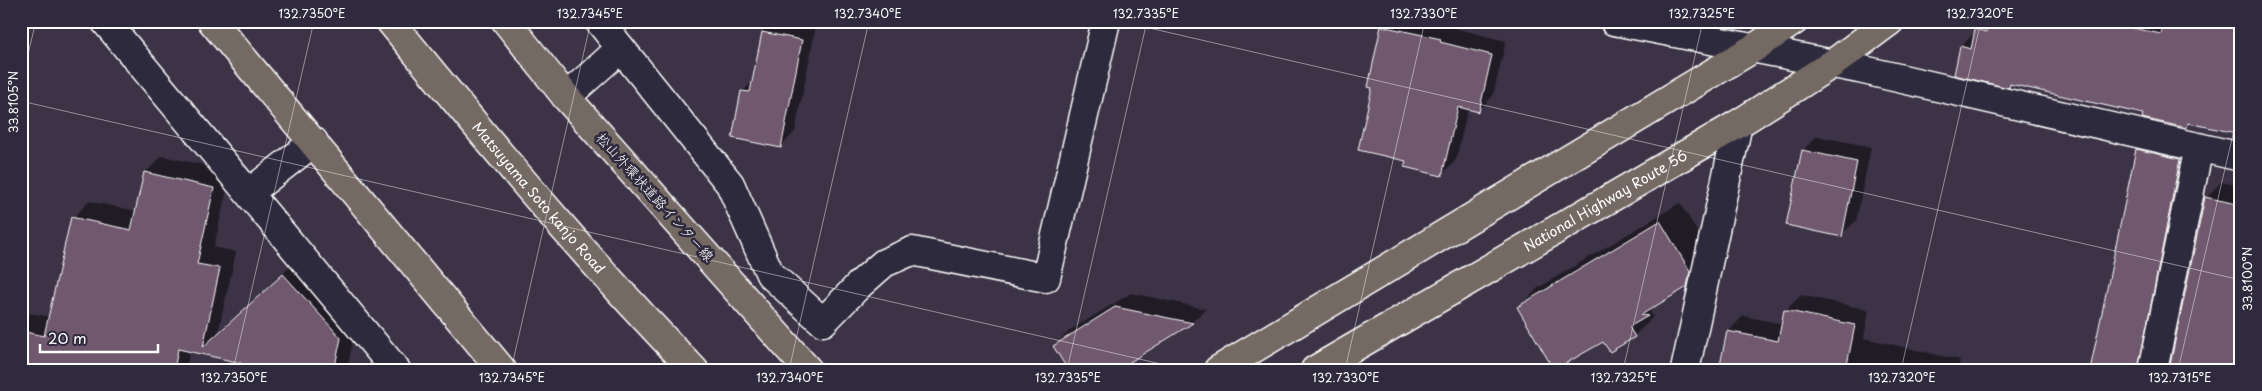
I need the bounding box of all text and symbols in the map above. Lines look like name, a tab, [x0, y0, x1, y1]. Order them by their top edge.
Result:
text: 132.7350°E	[278, 4, 346, 22]
text: 132.7345°E	[557, 4, 623, 22]
text: 132.7340°E	[834, 4, 902, 22]
text: 132.7335°E	[1113, 4, 1179, 22]
text: 132.7330°E	[1390, 4, 1458, 22]
text: 132.7325°E	[1669, 4, 1735, 22]
text: 132.7320°E	[1946, 4, 2014, 22]
text: 33.8105°N	[4, 71, 22, 133]
street label: Matsuyama Soto kanjo Road	[467, 117, 610, 278]
street label: 松山外環状道路インター線	[592, 127, 719, 266]
street label: National Highway Route 56	[1519, 145, 1691, 257]
text: 33.8100°N	[2238, 247, 2256, 311]
scale bar	[40, 321, 158, 353]
text: 20 m	[48, 326, 87, 349]
text: 132.7350°E	[200, 368, 268, 386]
text: 132.7345°E	[479, 368, 545, 386]
text: 132.7340°E	[756, 368, 824, 386]
text: 132.7335°E	[1035, 368, 1101, 386]
text: 132.7330°E	[1312, 368, 1380, 386]
text: 132.7325°E	[1591, 368, 1657, 386]
text: 132.7320°E	[1868, 368, 1936, 386]
text: 132.7315°E	[2149, 368, 2211, 386]

